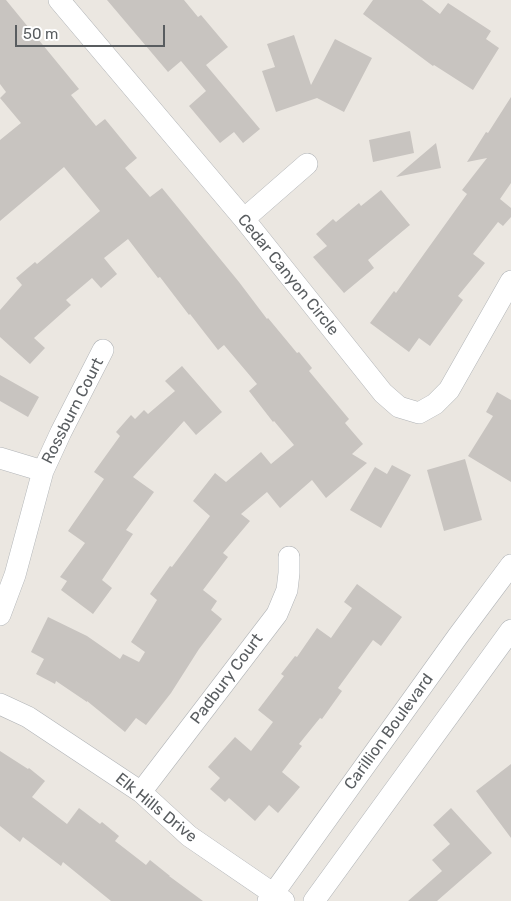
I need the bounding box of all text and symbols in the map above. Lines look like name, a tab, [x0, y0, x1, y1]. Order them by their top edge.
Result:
scale bar	[18, 15, 168, 47]
text: 50 m	[23, 25, 58, 43]
street label: Cedar Canyon Circle	[233, 211, 343, 339]
street label: Rossburn Court	[38, 355, 108, 467]
street label: Padbury Court	[187, 630, 267, 728]
street label: Carillion Boulevard	[340, 670, 438, 794]
street label: Elk Hills Drive	[111, 769, 201, 847]

